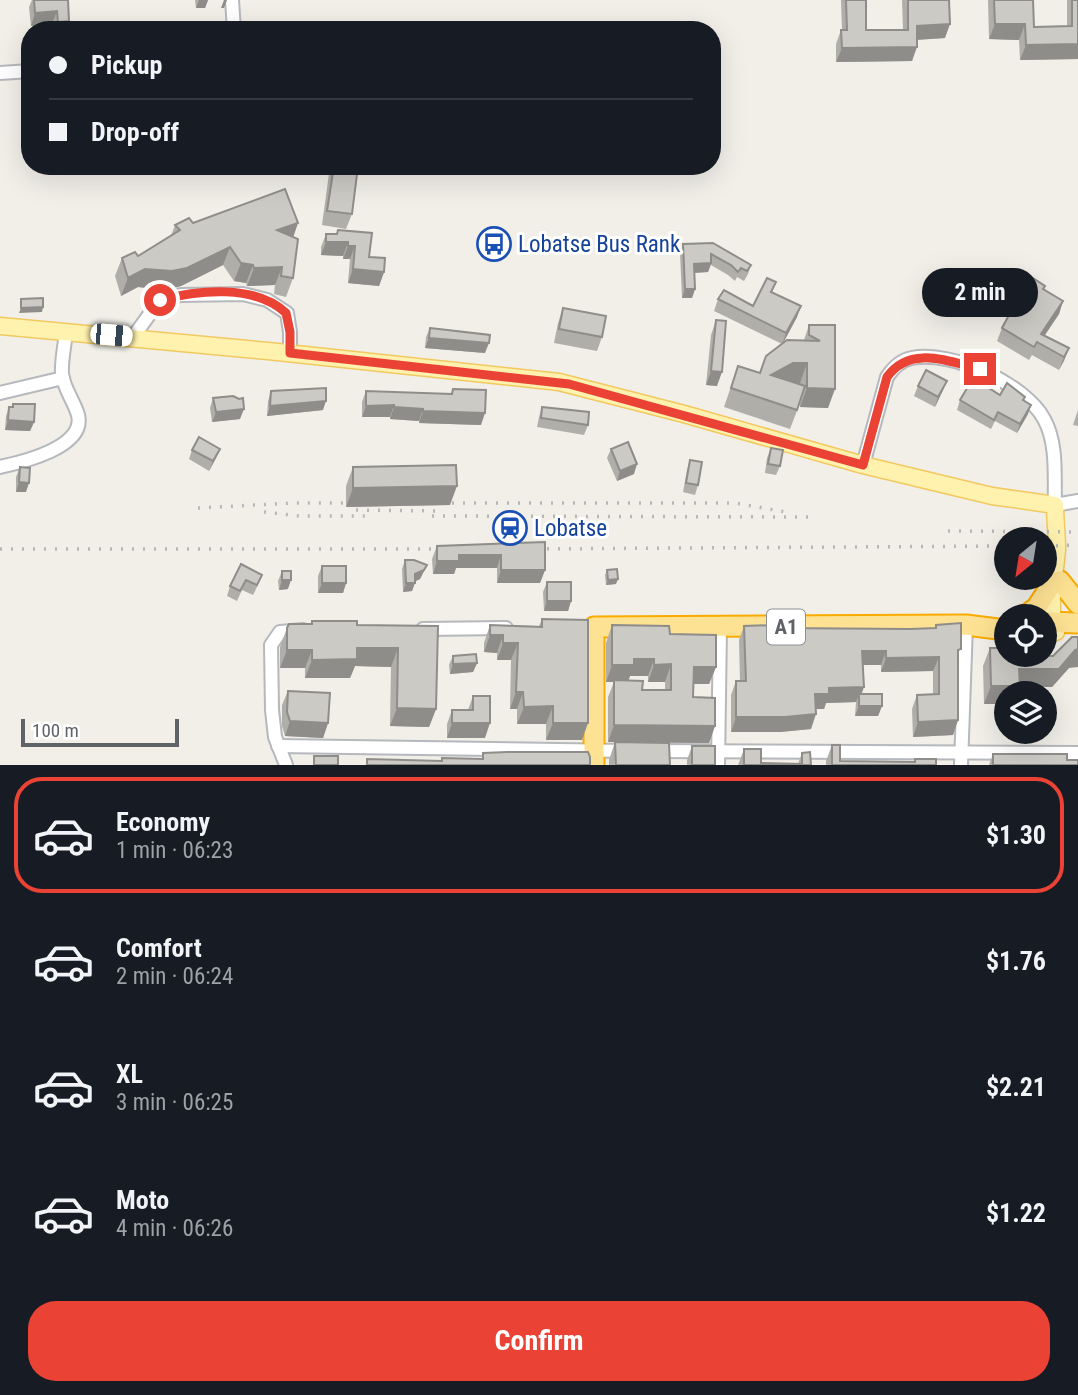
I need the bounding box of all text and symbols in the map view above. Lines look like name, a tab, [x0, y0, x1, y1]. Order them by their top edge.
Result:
text: Pickup	[91, 50, 162, 80]
text: Drop-off	[91, 117, 179, 147]
bus stop icon: Lobatse Bus Rank	[475, 225, 513, 263]
place label: Lobatse Bus Rank	[518, 231, 681, 258]
callout: 2 min	[922, 268, 1038, 316]
text: 2 min	[954, 279, 1006, 306]
route start	[144, 284, 176, 316]
car	[90, 323, 133, 347]
route end	[964, 353, 996, 385]
station icon: Lobatse	[491, 509, 529, 547]
place label: Lobatse	[534, 515, 607, 542]
north arrow	[994, 527, 1057, 590]
map controls	[994, 527, 1057, 744]
button: locate	[994, 604, 1057, 667]
road number: A1	[767, 610, 805, 644]
button: layers	[994, 681, 1057, 744]
scale bar	[21, 716, 178, 748]
text: 100 m	[32, 719, 79, 742]
icon: car	[32, 804, 95, 867]
text: Economy	[116, 807, 210, 837]
text: $1.30	[986, 820, 1046, 850]
text: 1 min · 06:23	[116, 837, 233, 864]
icon: car	[32, 930, 95, 993]
text: Comfort	[116, 933, 202, 963]
text: $1.76	[986, 946, 1046, 976]
text: 2 min · 06:24	[116, 963, 233, 990]
icon: car	[32, 1056, 95, 1119]
text: XL	[116, 1059, 143, 1089]
text: $2.21	[986, 1072, 1046, 1102]
text: 3 min · 06:25	[116, 1089, 233, 1116]
icon: car	[32, 1182, 95, 1245]
text: Moto	[116, 1185, 169, 1215]
text: $1.22	[986, 1198, 1046, 1228]
text: 4 min · 06:26	[116, 1215, 233, 1242]
button: Confirm	[28, 1301, 1050, 1381]

